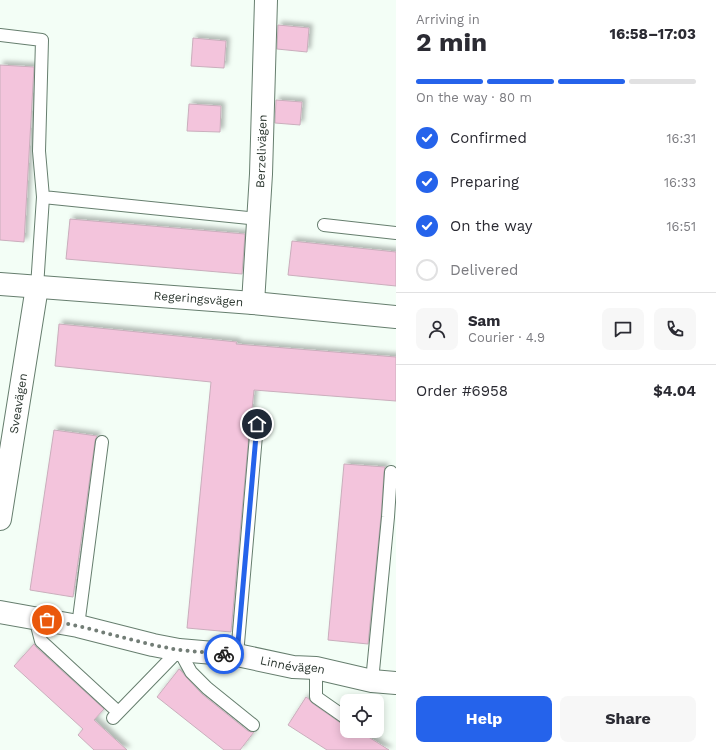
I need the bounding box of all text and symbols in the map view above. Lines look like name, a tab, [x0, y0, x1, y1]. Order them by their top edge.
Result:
text: Arriving in	[416, 12, 480, 27]
text: 16:58–17:03	[610, 25, 696, 43]
text: 2 min	[416, 27, 487, 57]
text: On the way · 80 m	[416, 90, 532, 105]
street label: Berzelivägen	[253, 114, 270, 188]
icon: check	[416, 127, 438, 149]
text: Confirmed	[450, 129, 527, 147]
text: 16:31	[667, 131, 696, 146]
icon: check	[416, 171, 438, 193]
text: Preparing	[450, 173, 519, 191]
text: 16:33	[664, 175, 696, 190]
icon: check	[416, 215, 438, 237]
text: On the way	[450, 217, 532, 235]
text: 16:51	[667, 219, 696, 234]
text: Delivered	[450, 261, 518, 279]
street label: Regeringsvägen	[153, 289, 244, 309]
button: person	[416, 308, 458, 350]
button: chat	[602, 308, 644, 350]
button: phone	[654, 308, 696, 350]
text: Sam	[468, 312, 500, 330]
text: Courier · 4.9	[468, 330, 545, 345]
street label: Sveavägen	[7, 372, 30, 435]
text: Order #6958	[416, 382, 508, 400]
text: $4.04	[653, 382, 696, 400]
pin	[240, 407, 274, 441]
icon: home	[246, 413, 268, 435]
pin	[30, 603, 64, 637]
icon: bag	[36, 609, 58, 631]
courier	[204, 634, 244, 674]
icon: bike	[213, 643, 235, 665]
street label: Linnévägen	[259, 653, 327, 677]
map controls	[340, 694, 384, 738]
button: locate	[340, 694, 384, 738]
button: Help	[416, 696, 552, 742]
button: Share	[560, 696, 696, 742]

